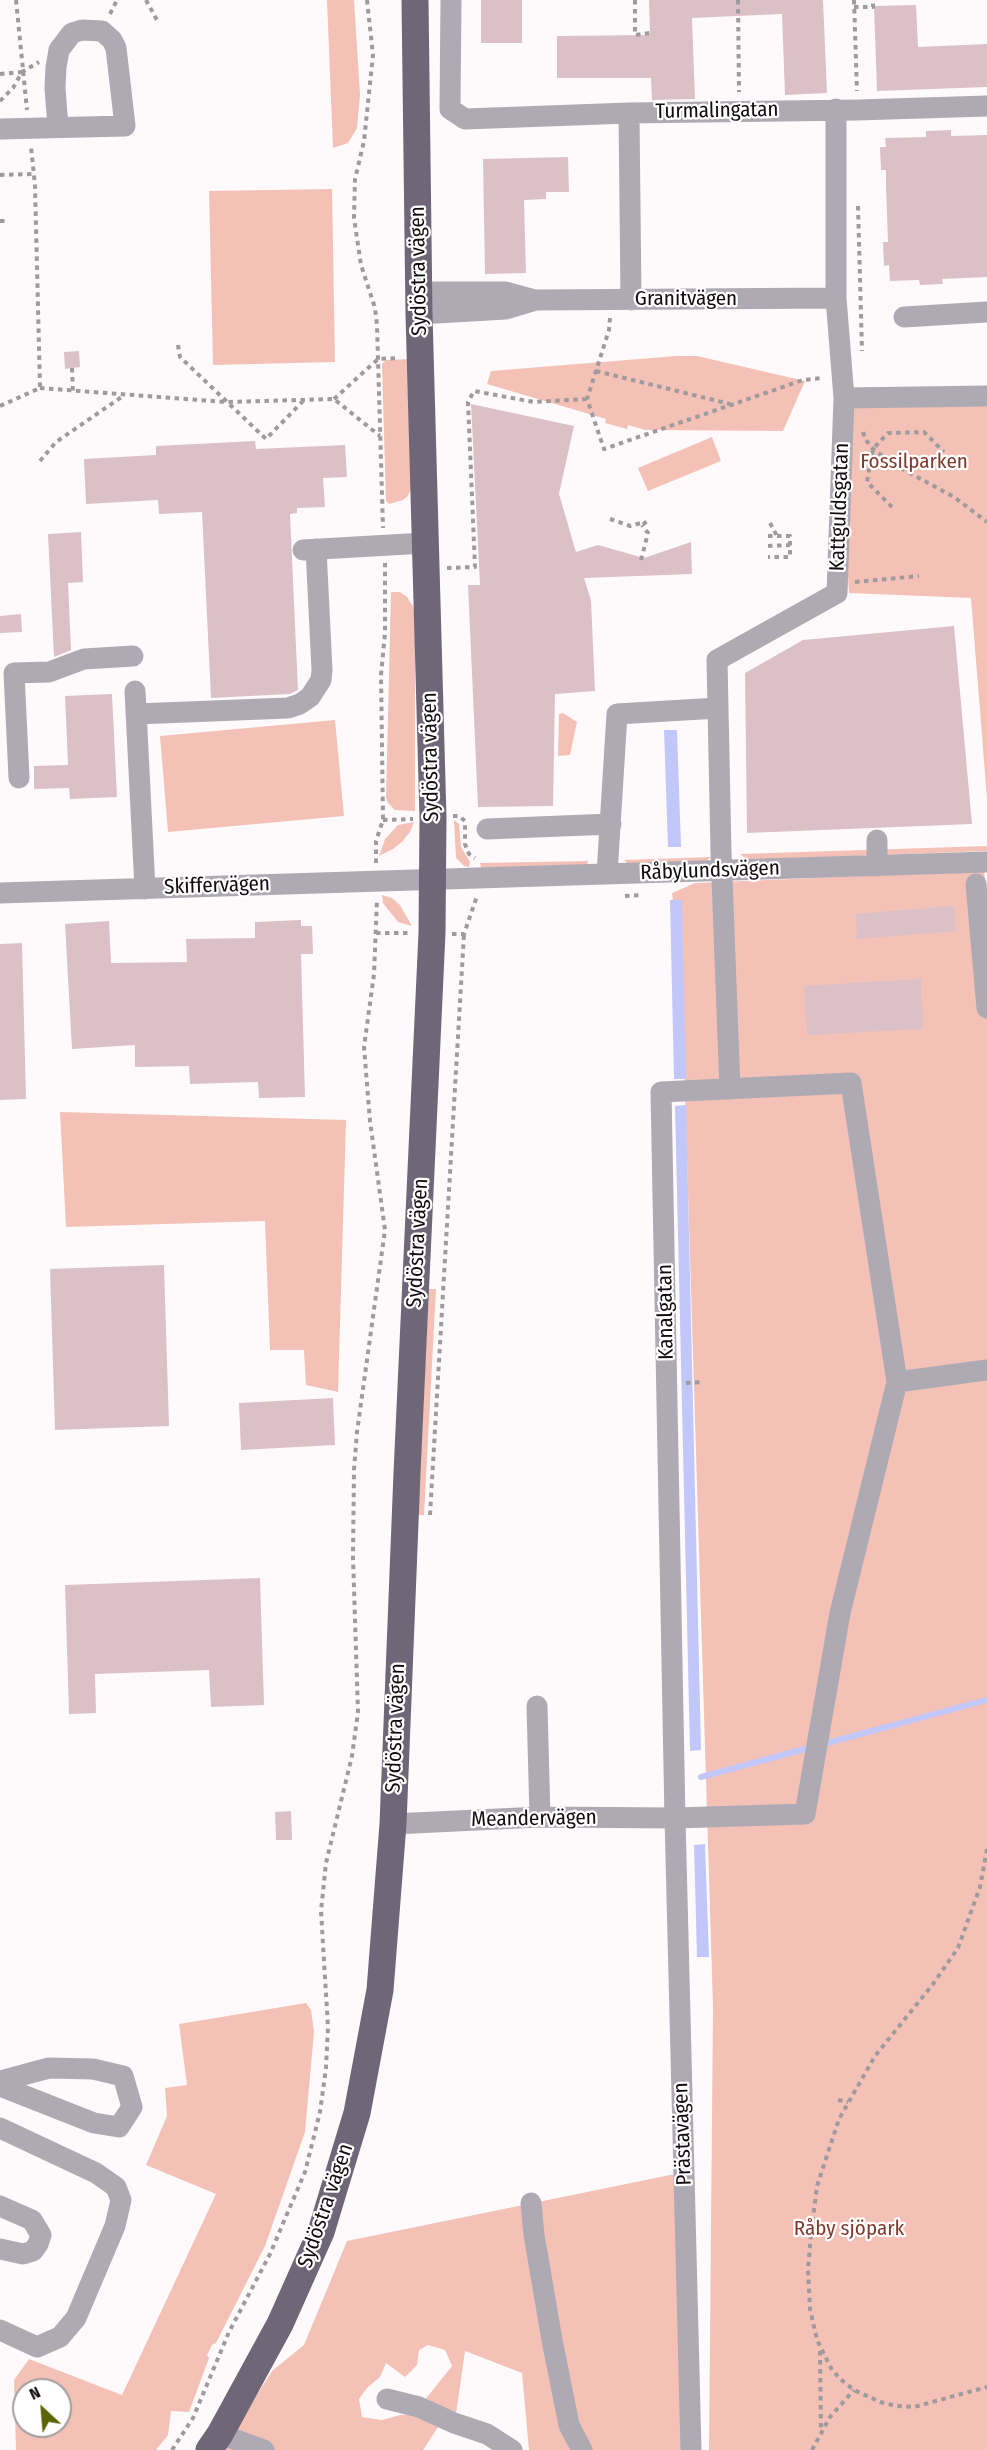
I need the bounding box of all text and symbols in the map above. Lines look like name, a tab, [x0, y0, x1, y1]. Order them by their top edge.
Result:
street label: Turmalingatan	[655, 97, 779, 125]
street label: Sydöstra vägen	[405, 206, 433, 336]
street label: Granitvägen	[635, 286, 737, 312]
street label: Kattguldsgatan	[825, 442, 855, 572]
park label: Fossilparken	[860, 449, 968, 475]
street label: Sydöstra vägen	[417, 692, 445, 822]
street label: Råbylundsvägen	[640, 856, 780, 886]
street label: Skiffervägen	[164, 872, 270, 900]
street label: Sydöstra vägen	[402, 1178, 434, 1308]
street label: Kanalgatan	[653, 1264, 679, 1360]
street label: Sydöstra vägen	[381, 1663, 411, 1793]
street label: Meandervägen	[471, 1805, 597, 1833]
street label: Prästavägen	[669, 2082, 697, 2186]
street label: Sydöstra vägen	[293, 2141, 359, 2271]
park label: Råby sjöpark	[794, 2216, 904, 2242]
north arrow	[12, 2378, 72, 2438]
text: N	[26, 2383, 43, 2404]

